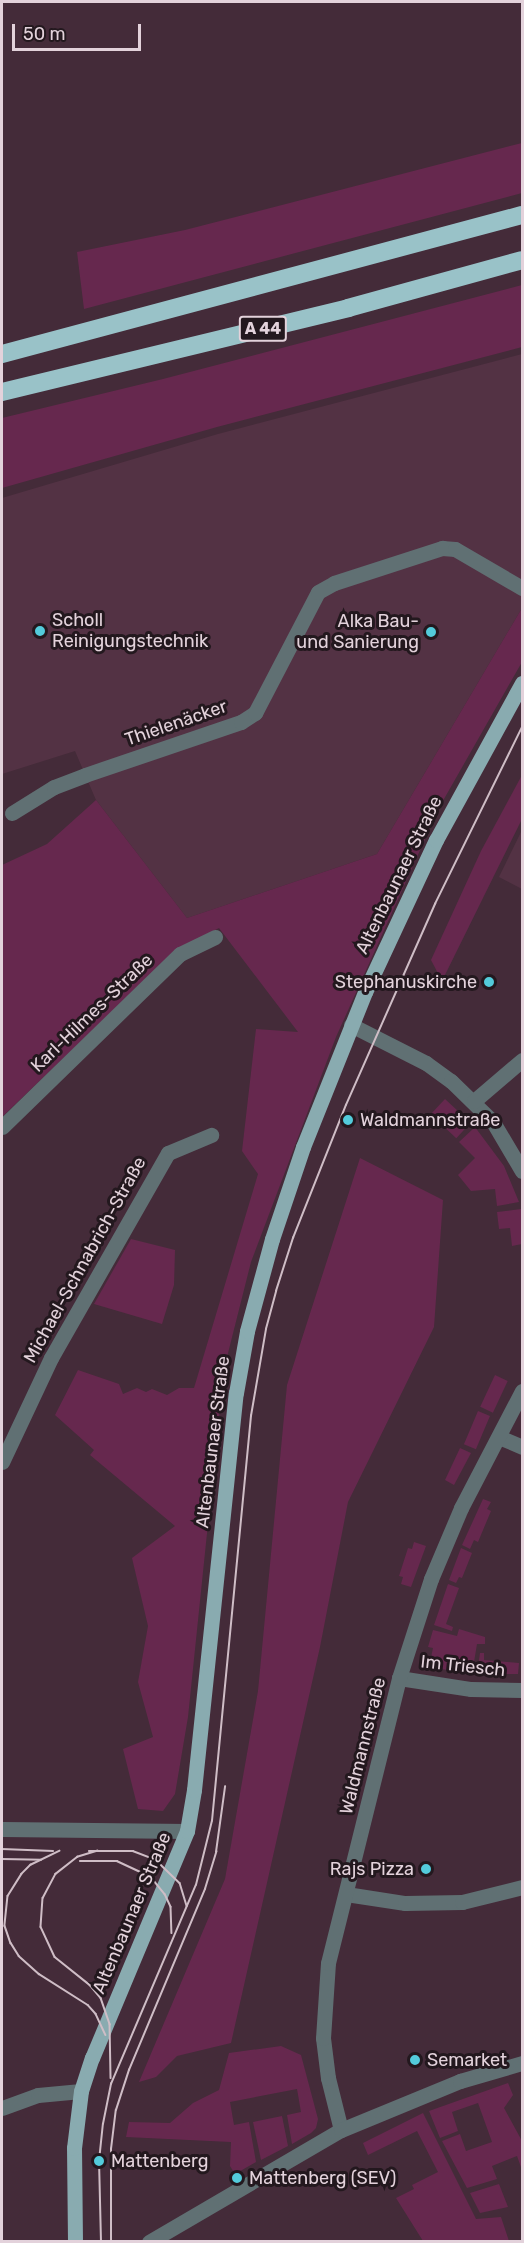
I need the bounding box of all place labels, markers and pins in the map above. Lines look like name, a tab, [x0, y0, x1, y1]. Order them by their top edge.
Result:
place label: Scholl Reinigungstechnik	[52, 610, 208, 652]
place label: Alka Bau- und Sanierung	[296, 611, 419, 654]
marker: Scholl Reinigungstechnik	[33, 624, 47, 638]
marker: Alka Bau- und Sanierung	[424, 625, 438, 639]
place label: Stephanuskirche	[335, 971, 477, 993]
marker: Stephanuskirche	[482, 975, 496, 989]
place label: Waldmannstraße	[360, 1109, 500, 1131]
marker: Waldmannstraße	[341, 1113, 355, 1127]
place label: Rajs Pizza	[330, 1858, 414, 1880]
marker: Rajs Pizza	[419, 1862, 433, 1876]
place label: Semarket	[427, 2049, 507, 2071]
marker: Semarket	[408, 2053, 422, 2067]
place label: Mattenberg	[111, 2150, 208, 2172]
marker: Mattenberg	[92, 2154, 106, 2168]
place label: Mattenberg (SEV)	[249, 2167, 396, 2189]
marker: Mattenberg (SEV)	[230, 2171, 244, 2185]

